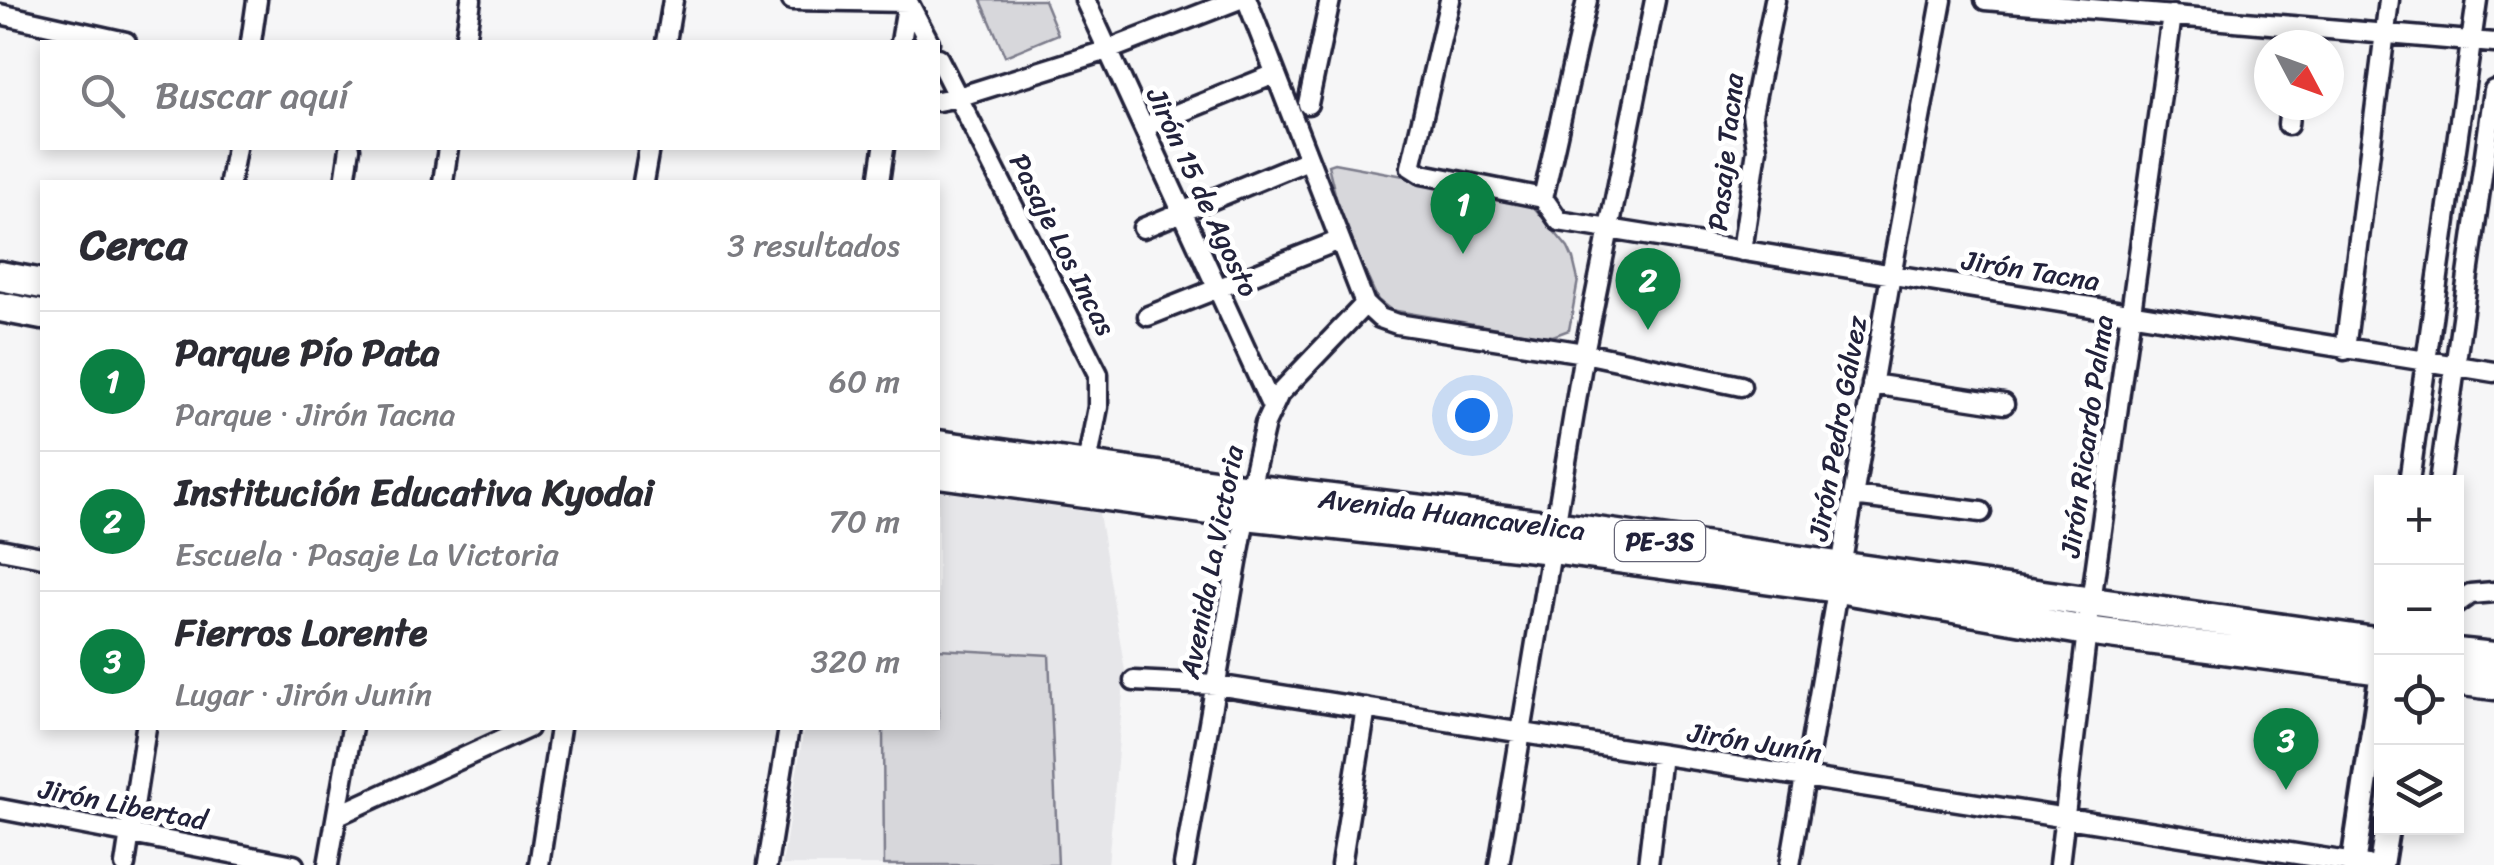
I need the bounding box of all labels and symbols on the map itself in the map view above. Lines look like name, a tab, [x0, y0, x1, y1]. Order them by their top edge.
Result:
north arrow	[2254, 30, 2344, 120]
street label: Pasaje Tacna	[1693, 70, 1758, 233]
street label: Jirón 15 de Agosto	[1132, 78, 1273, 305]
street label: Pasaje Los Incas	[995, 144, 1130, 345]
pin: 1	[1430, 172, 1496, 254]
street label: Jirón Tacna	[1958, 235, 2103, 306]
pin: 2	[1616, 248, 1680, 330]
street label: Jirón Pedro Gálvez	[1793, 311, 1881, 545]
street label: Jirón Ricardo Palma	[2045, 312, 2128, 561]
your location	[1447, 390, 1498, 441]
street label: Avenida La Victoria	[1165, 440, 1258, 684]
street label: Avenida Huancavelica	[1315, 474, 1588, 555]
road number: PE-3S	[1615, 521, 1705, 561]
street label: Jirón Junín	[1683, 708, 1825, 777]
pin: 3	[2254, 708, 2318, 790]
street label: Jirón Libertad	[34, 764, 214, 845]

